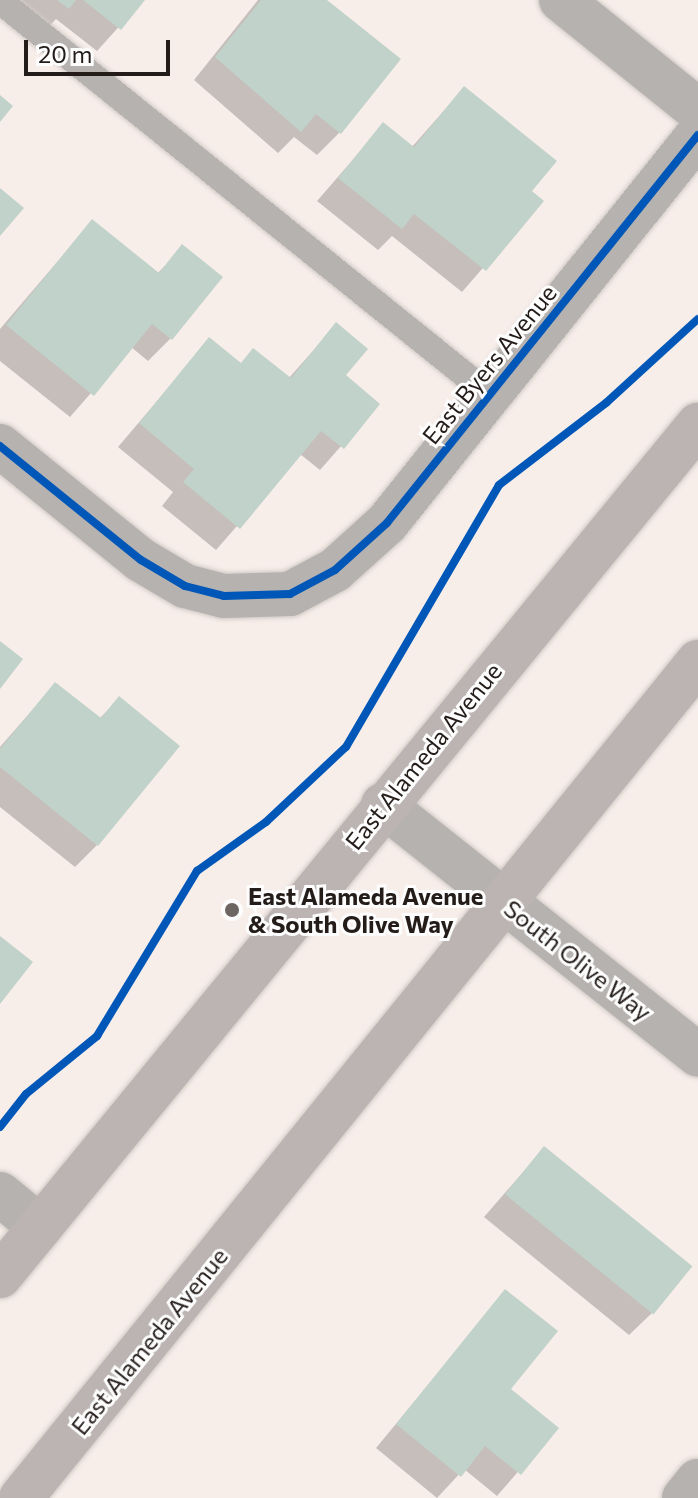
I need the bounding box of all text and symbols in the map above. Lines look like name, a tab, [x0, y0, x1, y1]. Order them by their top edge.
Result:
scale bar	[28, 24, 174, 74]
text: 20 m	[38, 39, 92, 68]
street label: East Byers Avenue	[416, 278, 562, 450]
street label: East Alameda Avenue	[339, 657, 507, 855]
place label: East Alameda Avenue & South Olive Way	[248, 882, 483, 938]
street label: South Olive Way	[499, 894, 657, 1026]
marker: East Alameda Avenue & South Olive Way	[223, 901, 241, 919]
street label: East Alameda Avenue	[65, 1242, 233, 1440]

